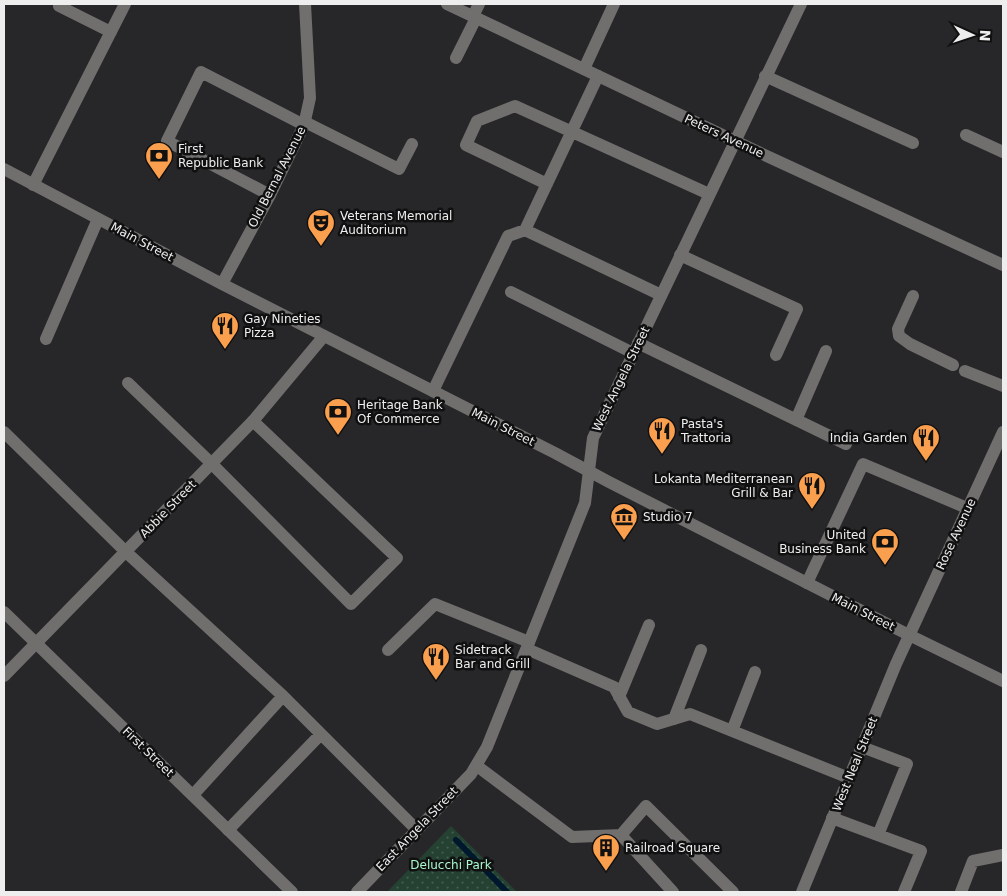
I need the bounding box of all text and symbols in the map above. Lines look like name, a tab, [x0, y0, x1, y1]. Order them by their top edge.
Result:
north arrow	[947, 10, 997, 60]
text: N	[977, 29, 993, 42]
street label: Peters Avenue	[682, 112, 766, 160]
street label: Old Bernal Avenue	[246, 124, 308, 230]
bank icon: First Republic Bank	[144, 141, 174, 180]
place label: First Republic Bank	[178, 142, 263, 170]
theatre icon: Veterans Memorial Auditorium	[306, 208, 336, 247]
place label: Veterans Memorial Auditorium	[340, 209, 452, 237]
street label: Main Street	[108, 220, 176, 264]
restaurant icon: Gay Nineties Pizza	[210, 311, 240, 350]
place label: Gay Nineties Pizza	[244, 312, 321, 340]
street label: West Angela Street	[589, 324, 653, 434]
bank icon: Heritage Bank Of Commerce	[323, 397, 353, 436]
place label: Heritage Bank Of Commerce	[357, 398, 443, 426]
street label: Main Street	[469, 405, 537, 449]
restaurant icon: Pasta's Trattoria	[647, 416, 677, 455]
place label: Pasta's Trattoria	[680, 417, 731, 445]
restaurant icon: India Garden	[911, 423, 941, 462]
place label: India Garden	[830, 431, 907, 445]
restaurant icon: Lokanta Mediterranean Grill & Bar	[797, 471, 827, 510]
place label: Lokanta Mediterranean Grill & Bar	[654, 472, 793, 500]
street label: Abbie Street	[137, 477, 199, 541]
street label: Rose Avenue	[933, 496, 979, 572]
museum icon: Studio 7	[609, 502, 639, 541]
place label: Studio 7	[643, 510, 693, 524]
bank icon: United Business Bank	[870, 527, 900, 566]
place label: United Business Bank	[779, 528, 866, 556]
street label: Main Street	[829, 590, 897, 634]
restaurant icon: Sidetrack Bar and Grill	[421, 642, 451, 681]
place label: Sidetrack Bar and Grill	[455, 643, 530, 671]
street label: West Neal Street	[830, 714, 880, 813]
street label: First Street	[120, 724, 177, 780]
street label: East Angela Street	[373, 784, 461, 874]
building icon: Railroad Square	[591, 833, 621, 872]
place label: Railroad Square	[625, 841, 720, 855]
park label: Delucchi Park	[410, 858, 492, 872]

